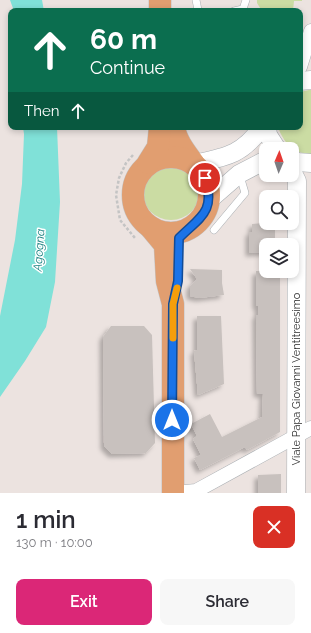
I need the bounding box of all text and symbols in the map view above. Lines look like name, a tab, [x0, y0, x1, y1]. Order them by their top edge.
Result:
text: 60 m	[90, 23, 157, 56]
icon: ahead	[24, 24, 76, 76]
text: Continue	[90, 57, 165, 78]
icon: ahead	[67, 100, 89, 122]
text: Then	[24, 102, 59, 120]
north arrow	[259, 142, 299, 182]
map controls	[259, 142, 299, 278]
pin	[188, 161, 222, 195]
icon: arrive	[194, 167, 216, 189]
button: search	[259, 190, 299, 230]
water label: Agogna	[30, 228, 47, 273]
button: layers	[259, 238, 299, 278]
street label: Viale Papa Giovanni Ventitreesimo	[290, 292, 303, 465]
position arrow	[151, 399, 193, 441]
text: 1 min	[16, 505, 76, 534]
button: close	[253, 506, 295, 548]
text: 130 m · 10:00	[16, 535, 93, 550]
button: Exit	[16, 579, 152, 625]
button: Share	[160, 579, 295, 625]

